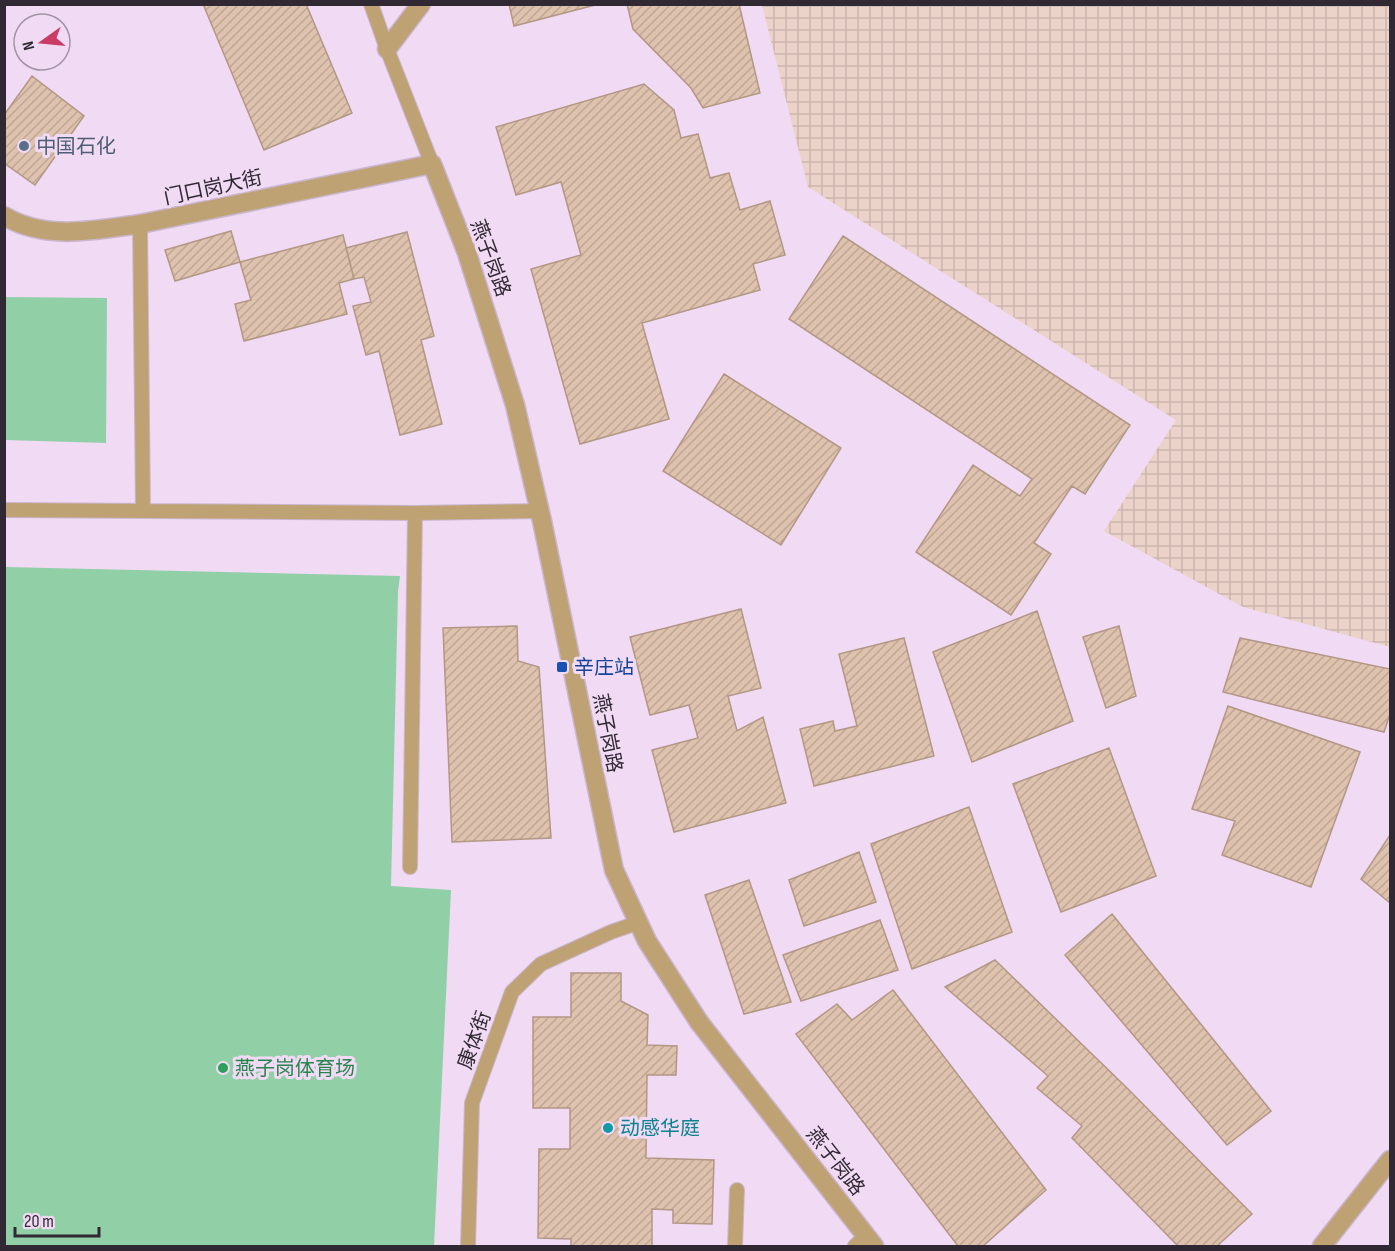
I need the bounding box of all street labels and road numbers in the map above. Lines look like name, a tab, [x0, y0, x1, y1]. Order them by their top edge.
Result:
street label: 门口岗大街	[162, 166, 265, 210]
street label: 燕子岗路	[465, 217, 515, 300]
street label: 燕子岗路	[588, 692, 626, 775]
street label: 康体街	[453, 1008, 496, 1073]
street label: 燕子岗路	[801, 1123, 869, 1201]

